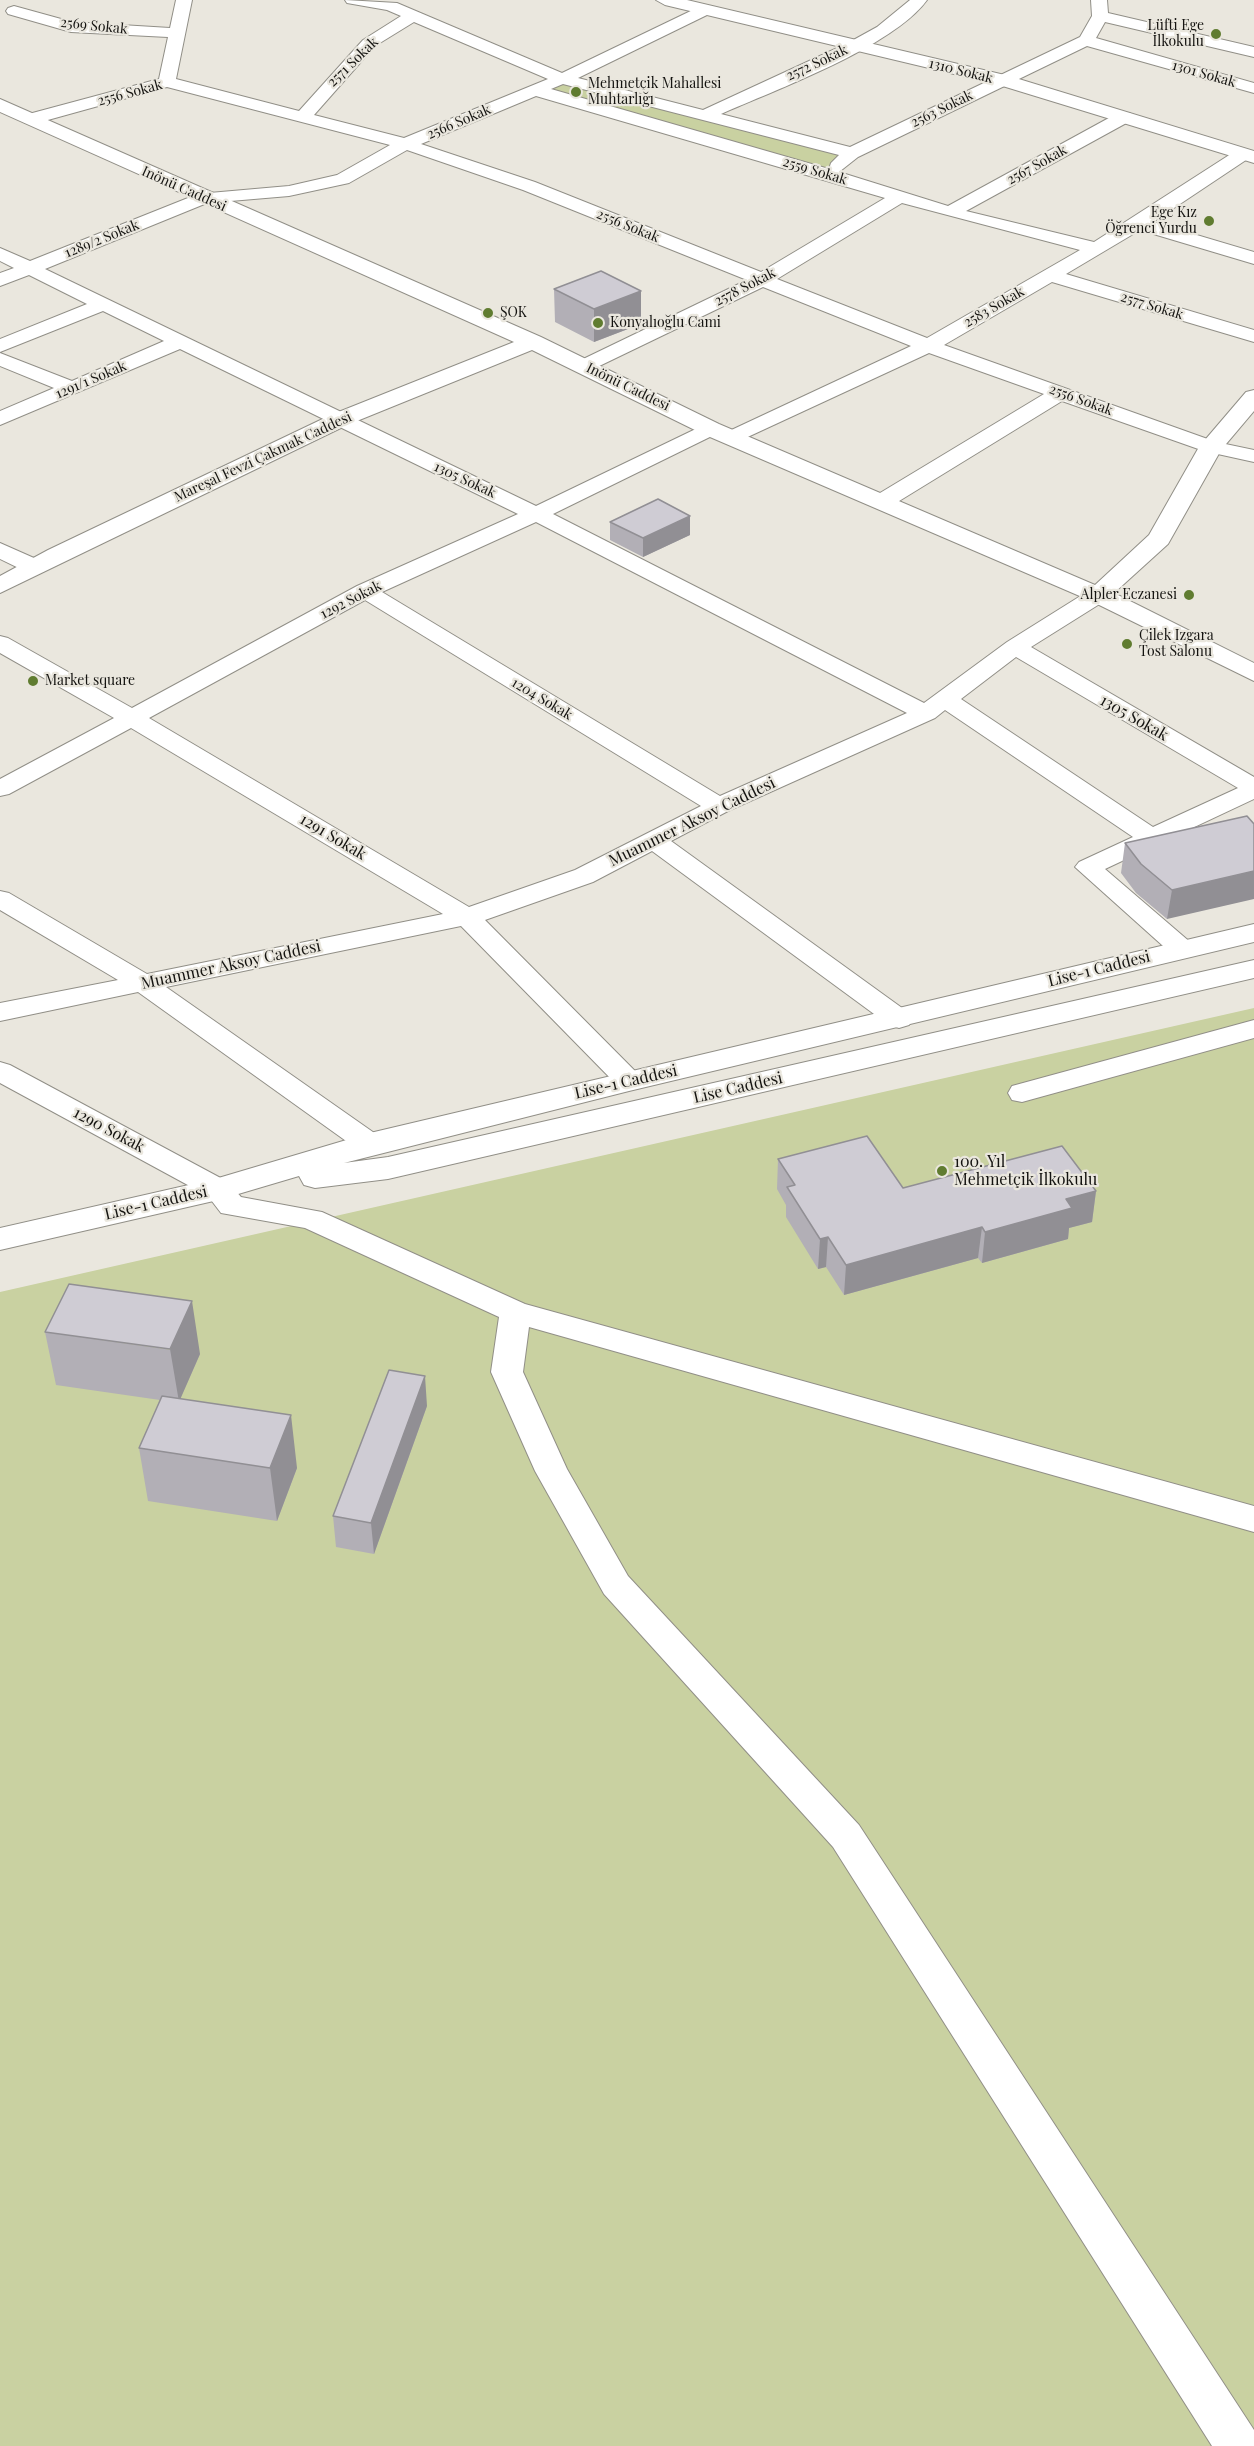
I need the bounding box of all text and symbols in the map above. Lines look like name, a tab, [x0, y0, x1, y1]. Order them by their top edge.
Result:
street label: 2569 Sokak	[59, 14, 129, 38]
place label: Lüfti Ege İlkokulu	[1148, 18, 1204, 50]
marker: Lüfti Ege İlkokulu	[1209, 27, 1223, 41]
street label: 2571 Sokak	[324, 34, 382, 90]
street label: 2572 Sokak	[784, 42, 850, 84]
street label: 1310 Sokak	[927, 55, 995, 87]
street label: 1301 Sokak	[1170, 57, 1238, 91]
street label: 2556 Sokak	[96, 76, 164, 110]
place label: Mehmetçik Mahallesi Muhtarlığı	[588, 76, 721, 108]
marker: Mehmetçik Mahallesi Muhtarlığı	[569, 85, 583, 99]
street label: 2563 Sokak	[908, 87, 976, 131]
street label: 2566 Sokak	[425, 101, 493, 143]
street label: 2567 Sokak	[1004, 142, 1070, 188]
street label: 2559 Sokak	[781, 153, 849, 189]
street label: Inönü Caddesi	[139, 163, 229, 215]
place label: Ege Kız Öğrenci Yurdu	[1105, 205, 1197, 238]
street label: 2556 Sokak	[594, 206, 662, 246]
marker: Ege Kız Öğrenci Yurdu	[1202, 214, 1216, 228]
street label: 1289/2 Sokak	[62, 216, 142, 262]
street label: 2578 Sokak	[712, 264, 778, 310]
street label: 2583 Sokak	[961, 283, 1027, 331]
street label: 2577 Sokak	[1119, 289, 1185, 323]
place label: ŞOK	[500, 305, 527, 321]
marker: ŞOK	[481, 306, 495, 320]
place label: Konyalıoğlu Cami	[610, 315, 721, 331]
marker: Konyalıoğlu Cami	[591, 316, 605, 330]
street label: 1291/1 Sokak	[53, 358, 129, 402]
street label: Inönü Caddesi	[583, 359, 673, 415]
street label: 2556 Sokak	[1047, 381, 1115, 419]
street label: Mareşal Fevzi Çakmak Caddesi	[172, 408, 354, 506]
street label: 1305 Sokak	[431, 458, 499, 502]
street label: 1292 Sokak	[318, 577, 384, 623]
place label: Alpler Eczanesi	[1081, 587, 1177, 603]
marker: Alpler Eczanesi	[1182, 588, 1196, 602]
place label: Çilek Izgara Tost Salonu	[1139, 628, 1214, 660]
marker: Çilek Izgara Tost Salonu	[1120, 637, 1134, 651]
place label: Market square	[45, 673, 135, 689]
marker: Market square	[26, 674, 40, 688]
street label: 1204 Sokak	[509, 674, 575, 724]
street label: 1305 Sokak	[1096, 691, 1172, 745]
street label: Muammer Aksoy Caddesi	[606, 773, 778, 871]
street label: 1291 Sokak	[296, 810, 370, 864]
street label: Muammer Aksoy Caddesi	[140, 937, 322, 993]
street label: Lise-1 Caddesi	[1046, 947, 1152, 991]
street label: Lise-1 Caddesi	[573, 1061, 679, 1103]
street label: Lise Caddesi	[692, 1068, 784, 1108]
street label: 1290 Sokak	[70, 1103, 148, 1157]
place label: 100. Yıl Mehmetçik İlkokulu	[954, 1152, 1097, 1190]
marker: 100. Yıl Mehmetçik İlkokulu	[935, 1164, 949, 1178]
street label: Lise-1 Caddesi	[103, 1182, 209, 1224]

